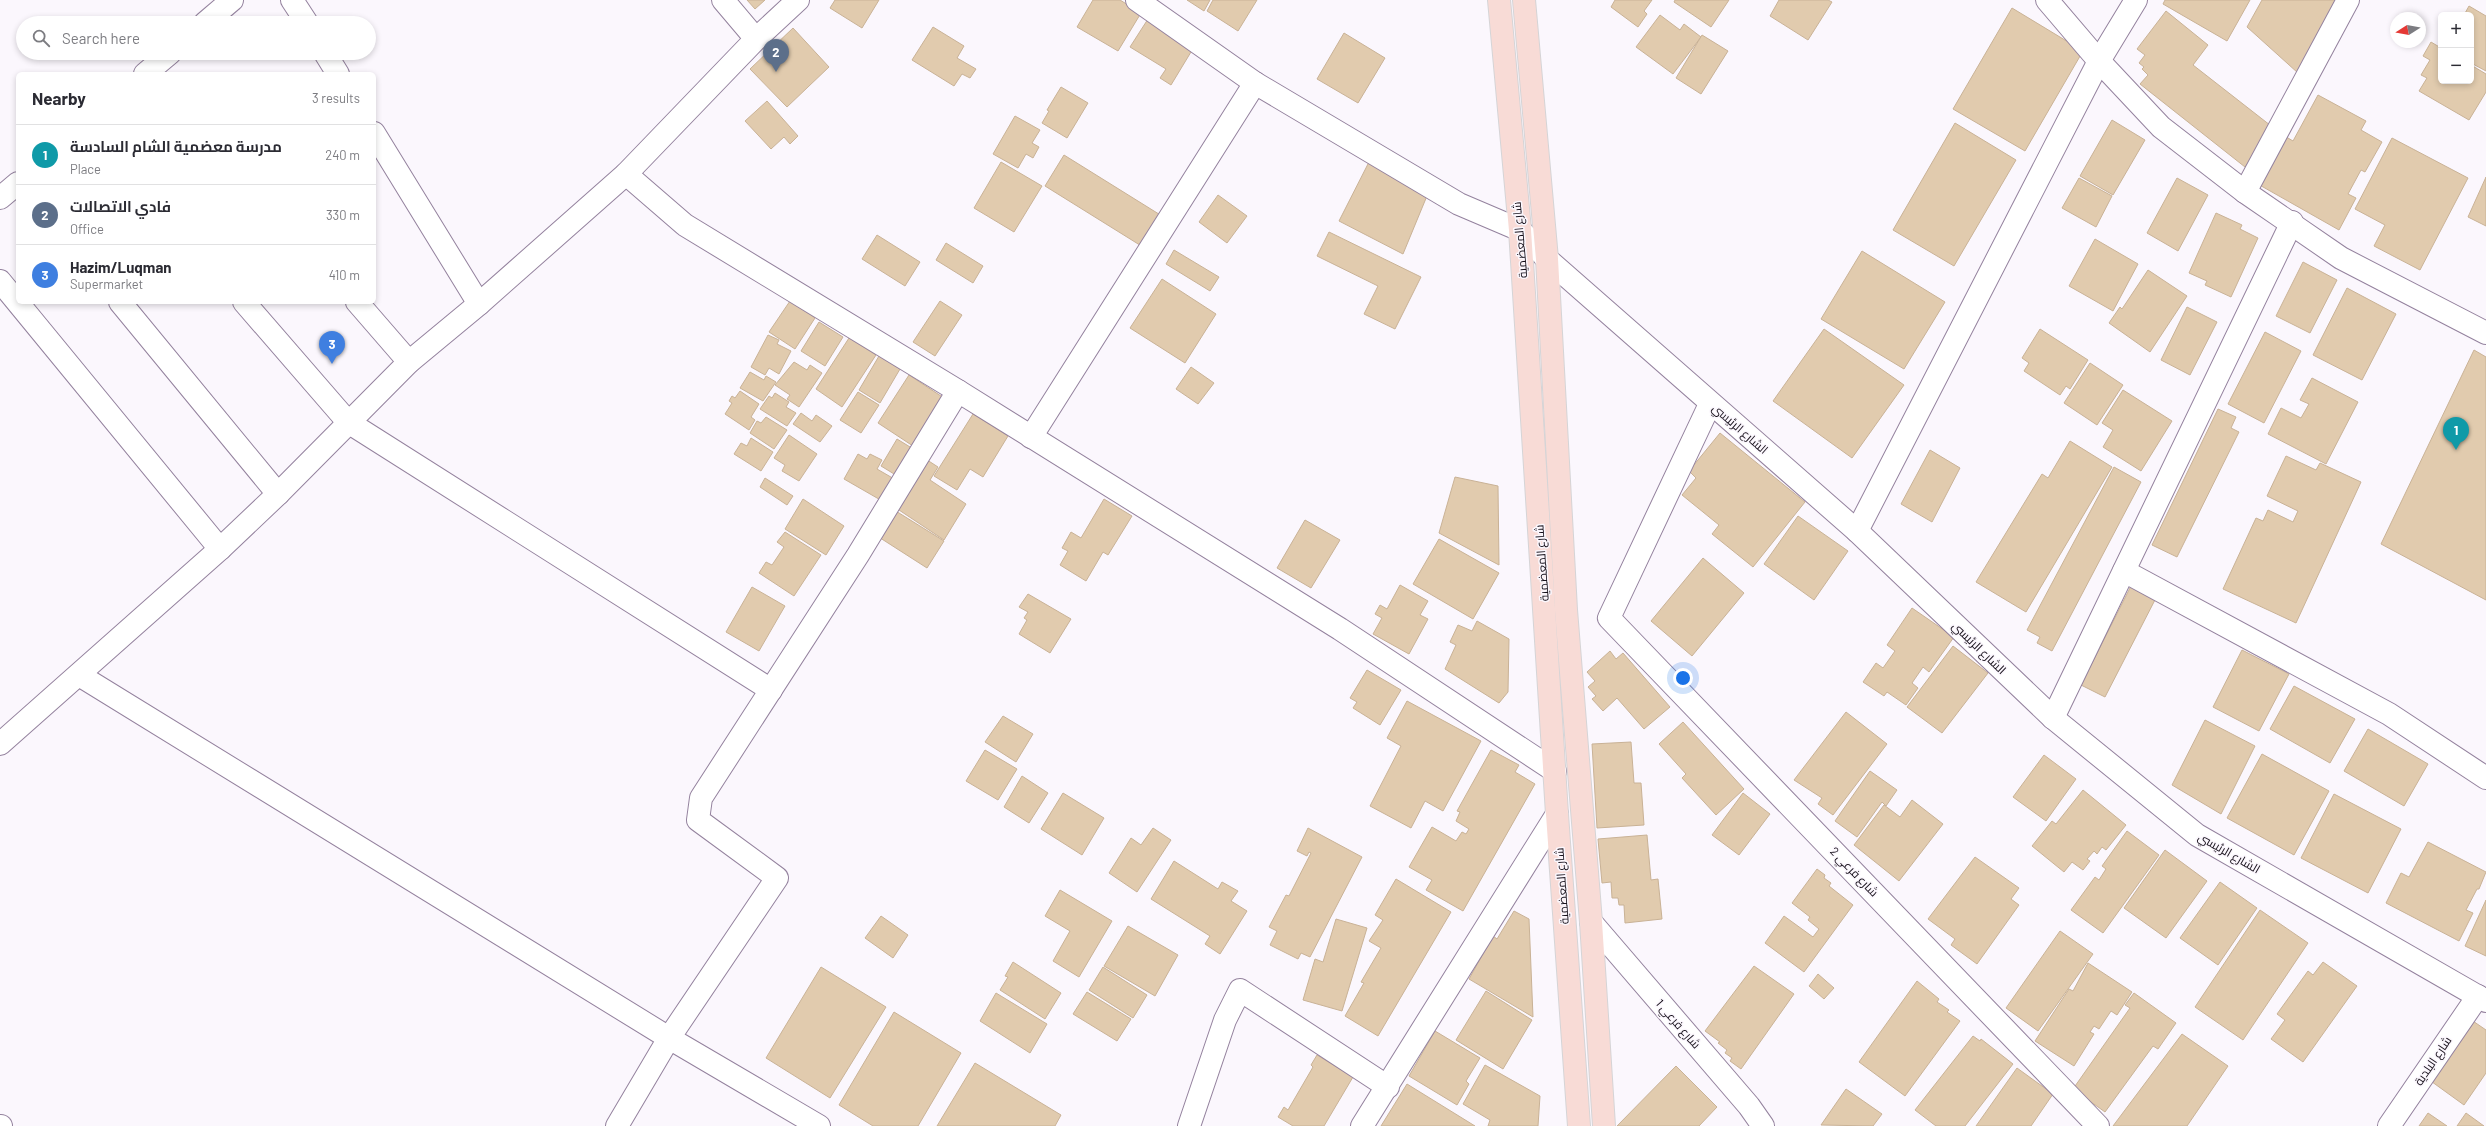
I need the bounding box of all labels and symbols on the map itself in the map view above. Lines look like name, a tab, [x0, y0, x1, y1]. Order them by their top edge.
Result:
north arrow	[2390, 12, 2426, 48]
pin: 2	[763, 39, 789, 72]
street label: شارع المعضمية	[1509, 201, 1531, 279]
pin: 3	[319, 331, 345, 364]
street label: الشارع الرئيسي	[1707, 400, 1771, 459]
pin: 1	[2443, 417, 2469, 450]
street label: شارع المعضمية	[1531, 524, 1553, 602]
street label: الشارع الرئيسي	[1947, 618, 2009, 679]
your location	[1673, 668, 1693, 688]
street label: الشارع الرئيسي	[2194, 829, 2263, 879]
street label: شارع فرعي 2	[1825, 844, 1882, 902]
street label: شارع المعضمية	[1551, 847, 1573, 925]
street label: شارع فرعي 1	[1650, 996, 1704, 1054]
street label: شارع البلدية	[2411, 1033, 2455, 1089]

